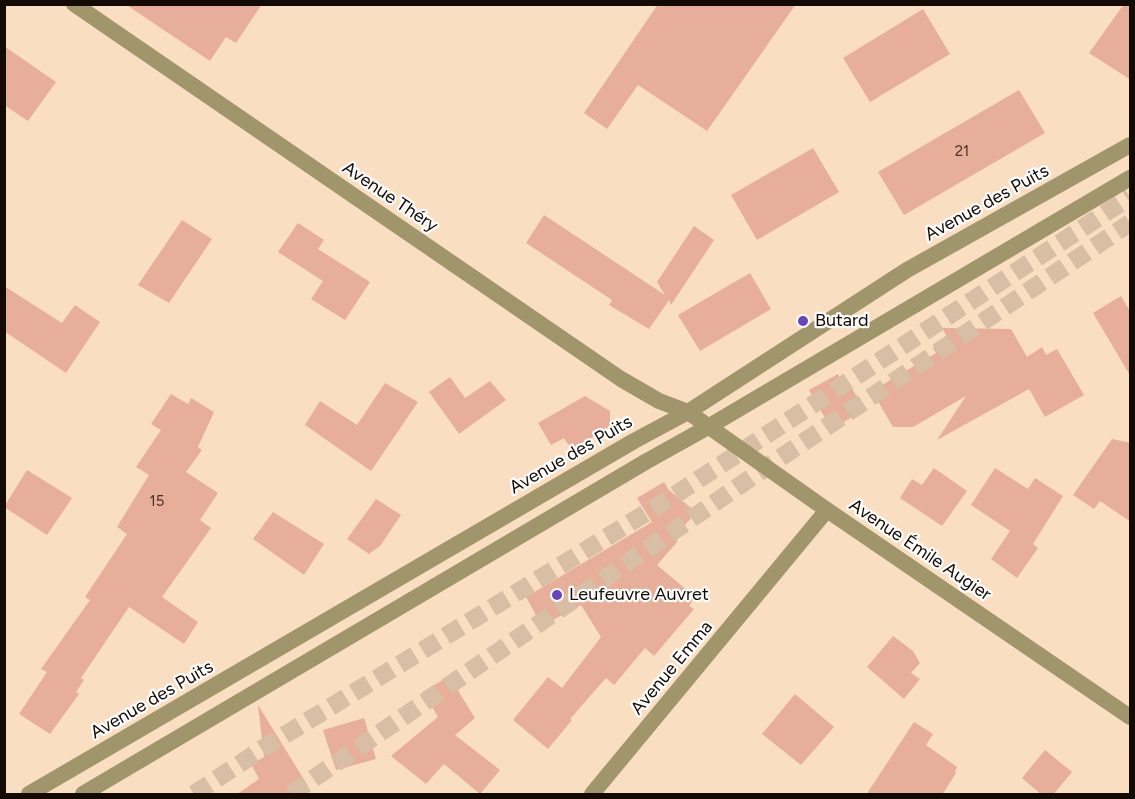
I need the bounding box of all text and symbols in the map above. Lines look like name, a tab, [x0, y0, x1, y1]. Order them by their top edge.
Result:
house number: 21	[955, 143, 969, 161]
street label: Avenue Théry	[338, 157, 442, 237]
street label: Avenue des Puits	[921, 160, 1053, 246]
place label: Butard	[815, 310, 869, 332]
marker: Butard	[796, 314, 810, 328]
street label: Avenue des Puits	[506, 411, 636, 499]
house number: 15	[150, 493, 164, 511]
street label: Avenue Émile Augier	[845, 494, 995, 606]
place label: Leufeuvre Auvret	[569, 584, 709, 606]
marker: Leufeuvre Auvret	[550, 588, 564, 602]
street label: Avenue Emma	[627, 617, 717, 719]
street label: Avenue des Puits	[87, 656, 217, 744]

